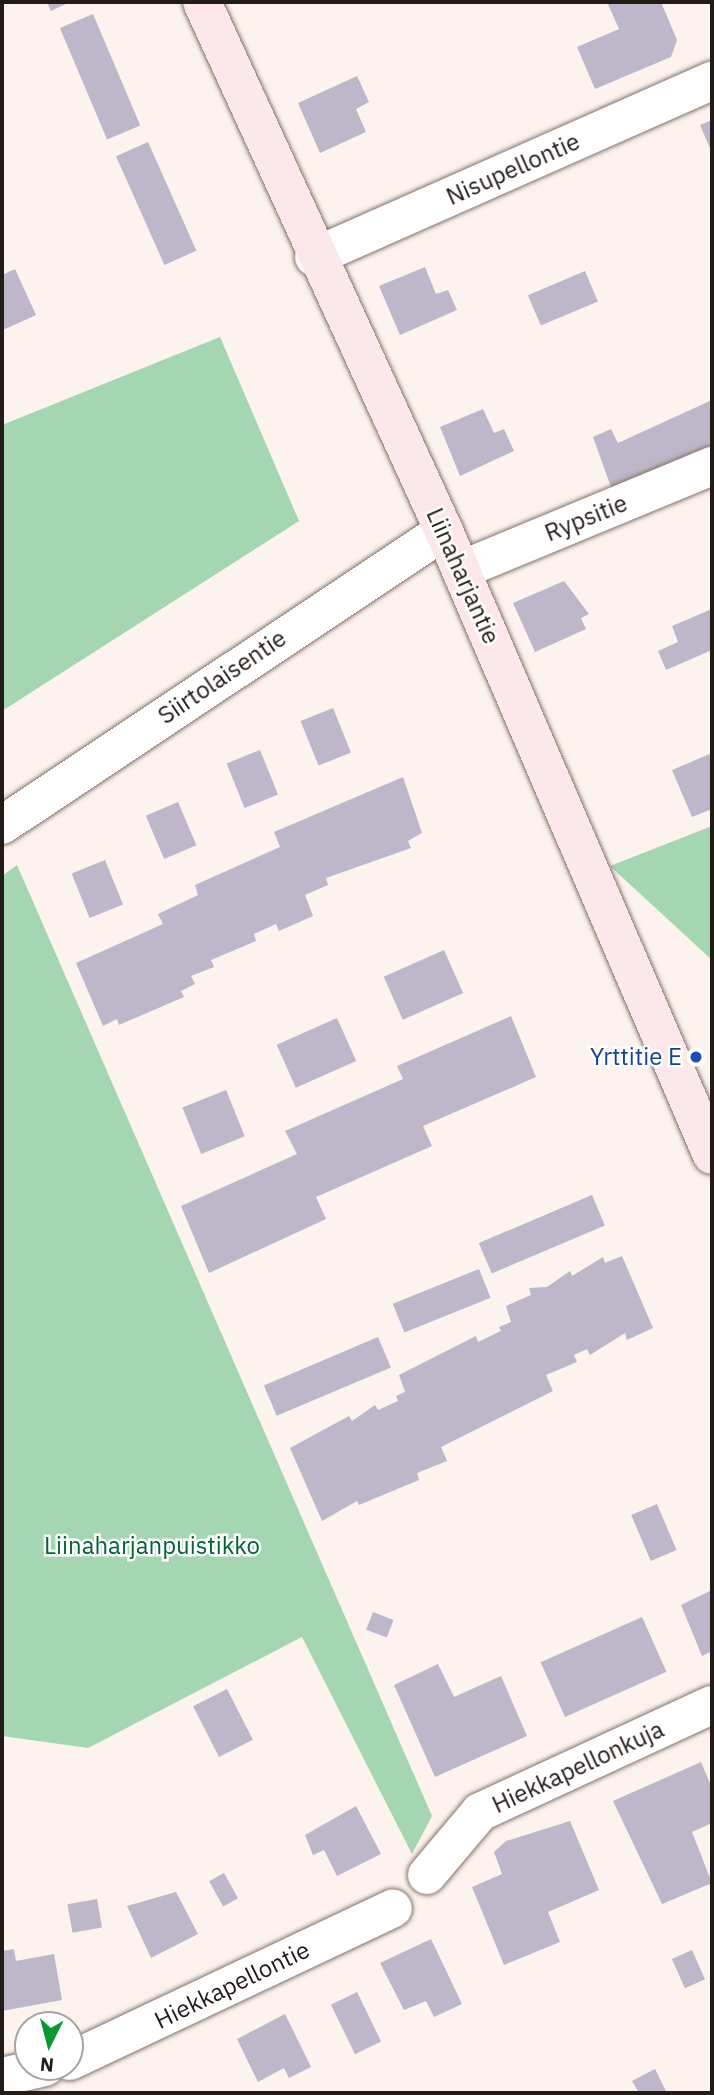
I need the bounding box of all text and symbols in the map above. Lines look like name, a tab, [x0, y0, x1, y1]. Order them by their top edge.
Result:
street label: Nisupellontie	[442, 127, 584, 211]
street label: Rypsitie	[541, 488, 631, 548]
street label: Liinaharjantie	[420, 504, 506, 648]
street label: Siirtolaisentie	[153, 624, 291, 730]
place label: Yrttitie E	[590, 1043, 682, 1071]
marker: Yrttitie E	[688, 1049, 704, 1065]
park label: Liinaharjanpuistikko	[44, 1532, 260, 1560]
street label: Hiekkapellonkuja	[488, 1715, 668, 1819]
street label: Hiekkapellontie	[150, 1935, 314, 2035]
north arrow	[14, 2011, 84, 2081]
text: N	[39, 2052, 55, 2078]

